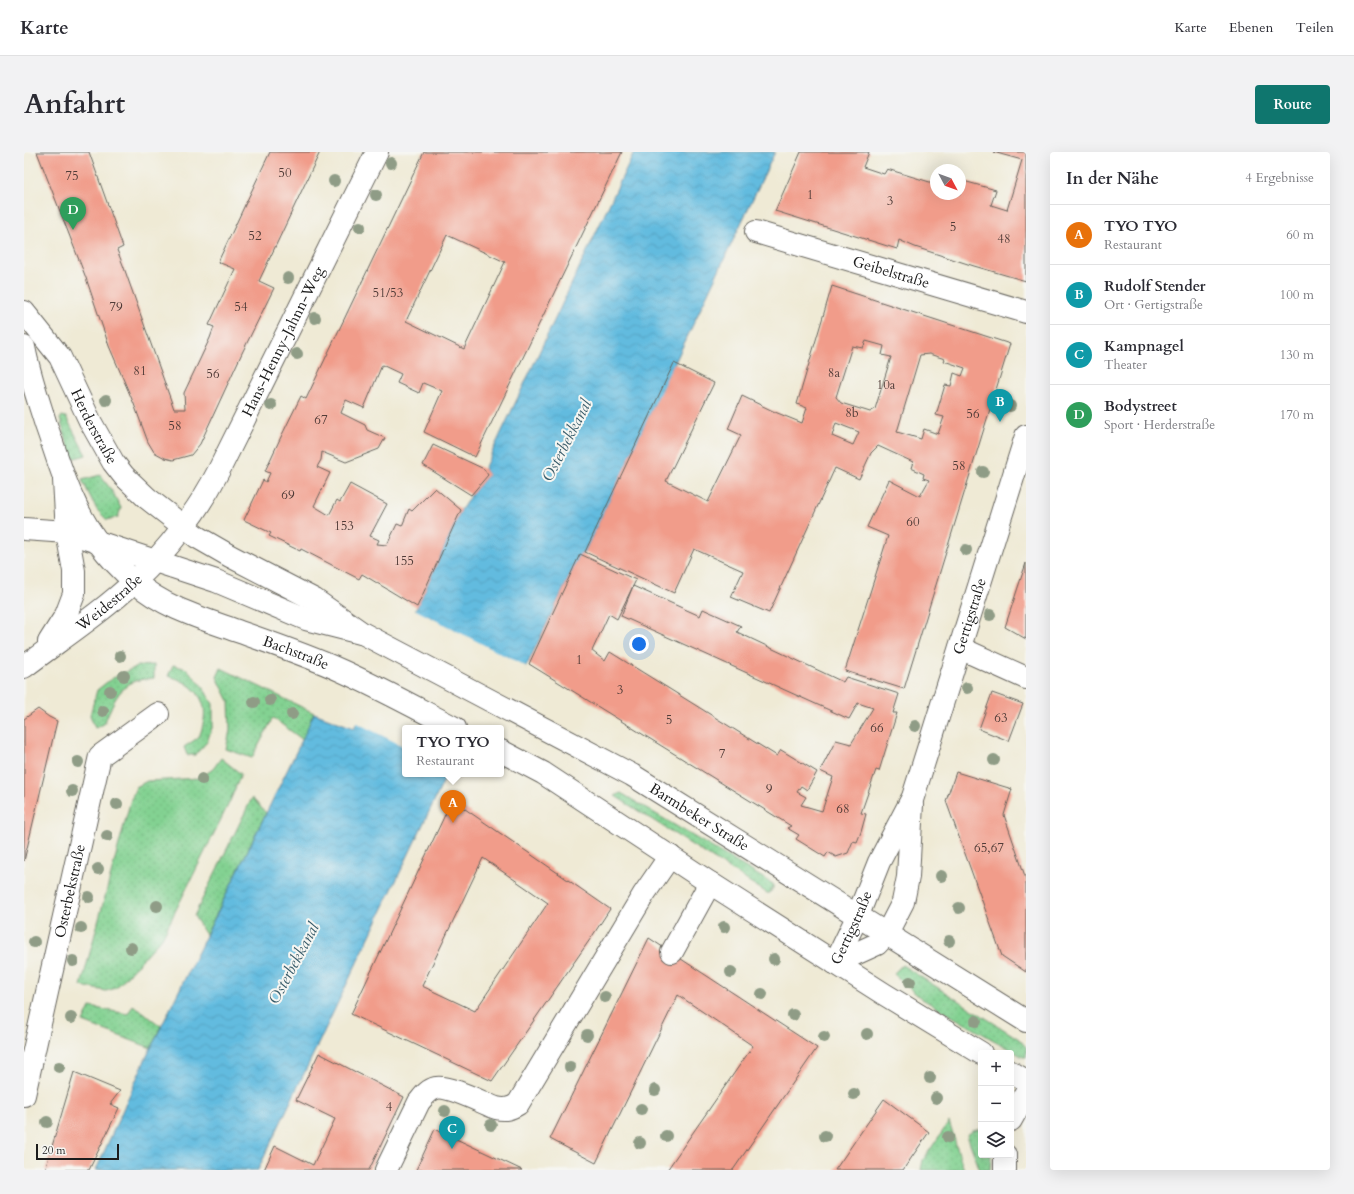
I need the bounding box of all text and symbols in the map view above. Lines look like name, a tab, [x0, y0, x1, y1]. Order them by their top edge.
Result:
text: Karte	[20, 15, 69, 41]
text: Karte	[1174, 18, 1207, 37]
text: Ebenen	[1229, 18, 1274, 37]
text: Teilen	[1296, 18, 1334, 37]
text: Anfahrt	[24, 85, 125, 123]
button: Route	[1255, 85, 1330, 124]
house number: 50	[278, 164, 292, 182]
north arrow	[930, 164, 966, 200]
house number: 75	[65, 167, 79, 185]
text: In der Nähe	[1066, 167, 1159, 190]
text: 4 Ergebnisse	[1245, 169, 1314, 187]
house number: 1	[807, 186, 813, 204]
house number: 3	[887, 192, 893, 210]
pin: D	[60, 197, 86, 230]
text: TYO TYO	[1104, 216, 1177, 236]
house number: 5	[950, 218, 956, 236]
text: A	[1074, 226, 1084, 244]
text: 60 m	[1286, 226, 1314, 244]
house number: 52	[248, 227, 262, 245]
house number: 48	[997, 230, 1011, 248]
text: Restaurant	[1104, 236, 1162, 254]
street label: Geibelstraße	[850, 251, 932, 293]
street label: Hans-Henny-Jahnn-Weg	[237, 262, 329, 420]
text: Rudolf Stender	[1104, 276, 1206, 296]
house number: 51/53	[373, 284, 403, 302]
text: B	[1074, 286, 1084, 304]
text: 100 m	[1280, 286, 1314, 304]
text: Ort · Gertigstraße	[1104, 296, 1203, 314]
house number: 79	[109, 298, 123, 316]
house number: 54	[234, 298, 248, 316]
text: Kampnagel	[1104, 336, 1184, 356]
text: C	[1074, 346, 1084, 364]
text: 130 m	[1280, 346, 1314, 364]
text: Theater	[1104, 356, 1147, 374]
house number: 81	[133, 362, 147, 380]
house number: 8a	[828, 364, 841, 382]
house number: 56	[206, 365, 220, 383]
house number: 10a	[877, 376, 896, 394]
street label: Herderstraße	[66, 385, 122, 468]
pin: B	[987, 389, 1013, 422]
water label: Osterbekkanal	[537, 395, 597, 485]
text: Bodystreet	[1104, 396, 1177, 416]
house number: 8b	[845, 404, 859, 422]
house number: 56	[966, 405, 980, 423]
text: D	[1073, 406, 1085, 424]
text: 170 m	[1280, 406, 1314, 424]
house number: 67	[314, 411, 328, 429]
text: Sport · Herderstraße	[1104, 416, 1215, 434]
house number: 58	[168, 417, 182, 435]
house number: 58	[952, 457, 966, 475]
house number: 69	[281, 486, 295, 504]
house number: 60	[906, 513, 920, 531]
house number: 153	[334, 517, 354, 535]
house number: 155	[394, 552, 414, 570]
street label: Weidestraße	[71, 569, 147, 636]
street label: Gertigstraße	[948, 575, 991, 657]
street label: Bachstraße	[260, 631, 332, 674]
your location	[629, 634, 649, 654]
house number: 1	[576, 651, 582, 669]
house number: 3	[617, 681, 623, 699]
house number: 63	[994, 709, 1008, 727]
house number: 5	[666, 711, 672, 729]
house number: 66	[870, 719, 884, 737]
popup	[402, 725, 504, 777]
text: TYO TYO	[416, 732, 490, 752]
house number: 7	[719, 745, 726, 763]
text: Restaurant	[416, 752, 474, 770]
street label: Barmbeker Straße	[646, 778, 753, 856]
house number: 9	[766, 780, 773, 798]
pin: A	[440, 790, 466, 823]
house number: 68	[836, 800, 850, 818]
house number: 65,67	[974, 839, 1004, 857]
street label: Osterbekstraße	[50, 842, 90, 940]
street label: Gertigstraße	[826, 888, 877, 968]
water label: Osterbekkanal	[263, 918, 325, 1008]
map controls	[978, 1050, 1014, 1158]
button: +	[978, 1050, 1014, 1086]
button: −	[978, 1086, 1014, 1122]
house number: 4	[386, 1098, 393, 1116]
pin: C	[439, 1116, 465, 1149]
button: layers	[978, 1122, 1014, 1158]
scale bar	[36, 1142, 119, 1161]
text: 20 m	[42, 1143, 66, 1158]

